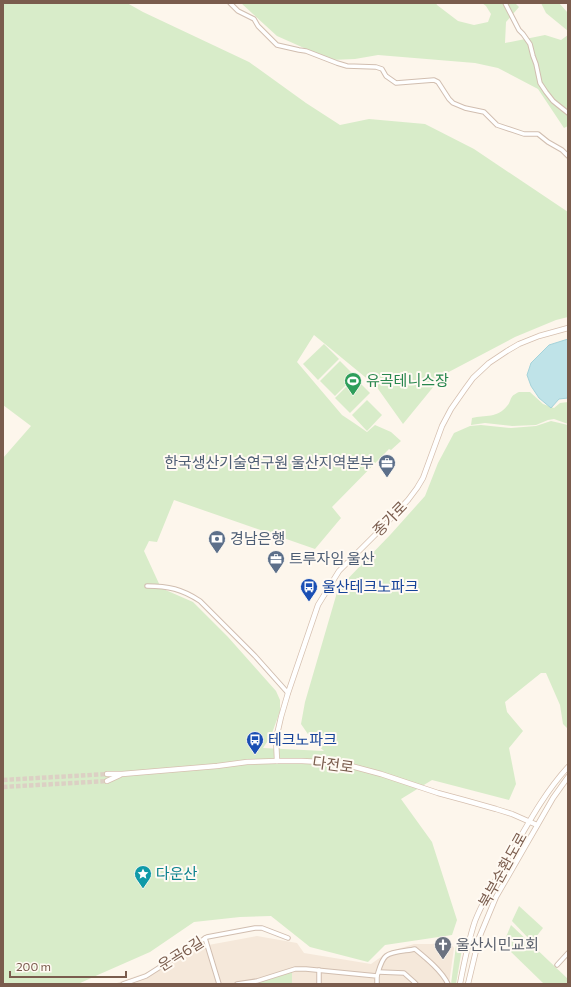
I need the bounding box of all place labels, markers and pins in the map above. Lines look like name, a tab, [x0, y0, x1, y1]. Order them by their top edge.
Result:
sports icon: 유곡테니스장	[343, 371, 363, 396]
place label: 유곡테니스장	[366, 371, 449, 389]
place label: 한국생산기술연구원 울산지역본부	[164, 453, 374, 471]
office icon: 한국생산기술연구원 울산지역본부	[377, 453, 397, 478]
bank icon: 경남은행	[207, 529, 227, 554]
place label: 경남은행	[230, 529, 285, 547]
office icon: 트루자임 울산	[266, 549, 286, 574]
place label: 트루자임 울산	[289, 549, 375, 567]
bus stop icon: 울산테크노파크	[299, 577, 319, 602]
place label: 울산테크노파크	[322, 577, 419, 595]
bus stop icon: 테크노파크	[245, 730, 265, 755]
place label: 테크노파크	[268, 730, 337, 748]
place icon: 다운산	[133, 864, 153, 889]
place label: 다운산	[156, 864, 198, 882]
church icon: 울산시민교회	[433, 935, 453, 960]
place label: 울산시민교회	[456, 935, 539, 953]

